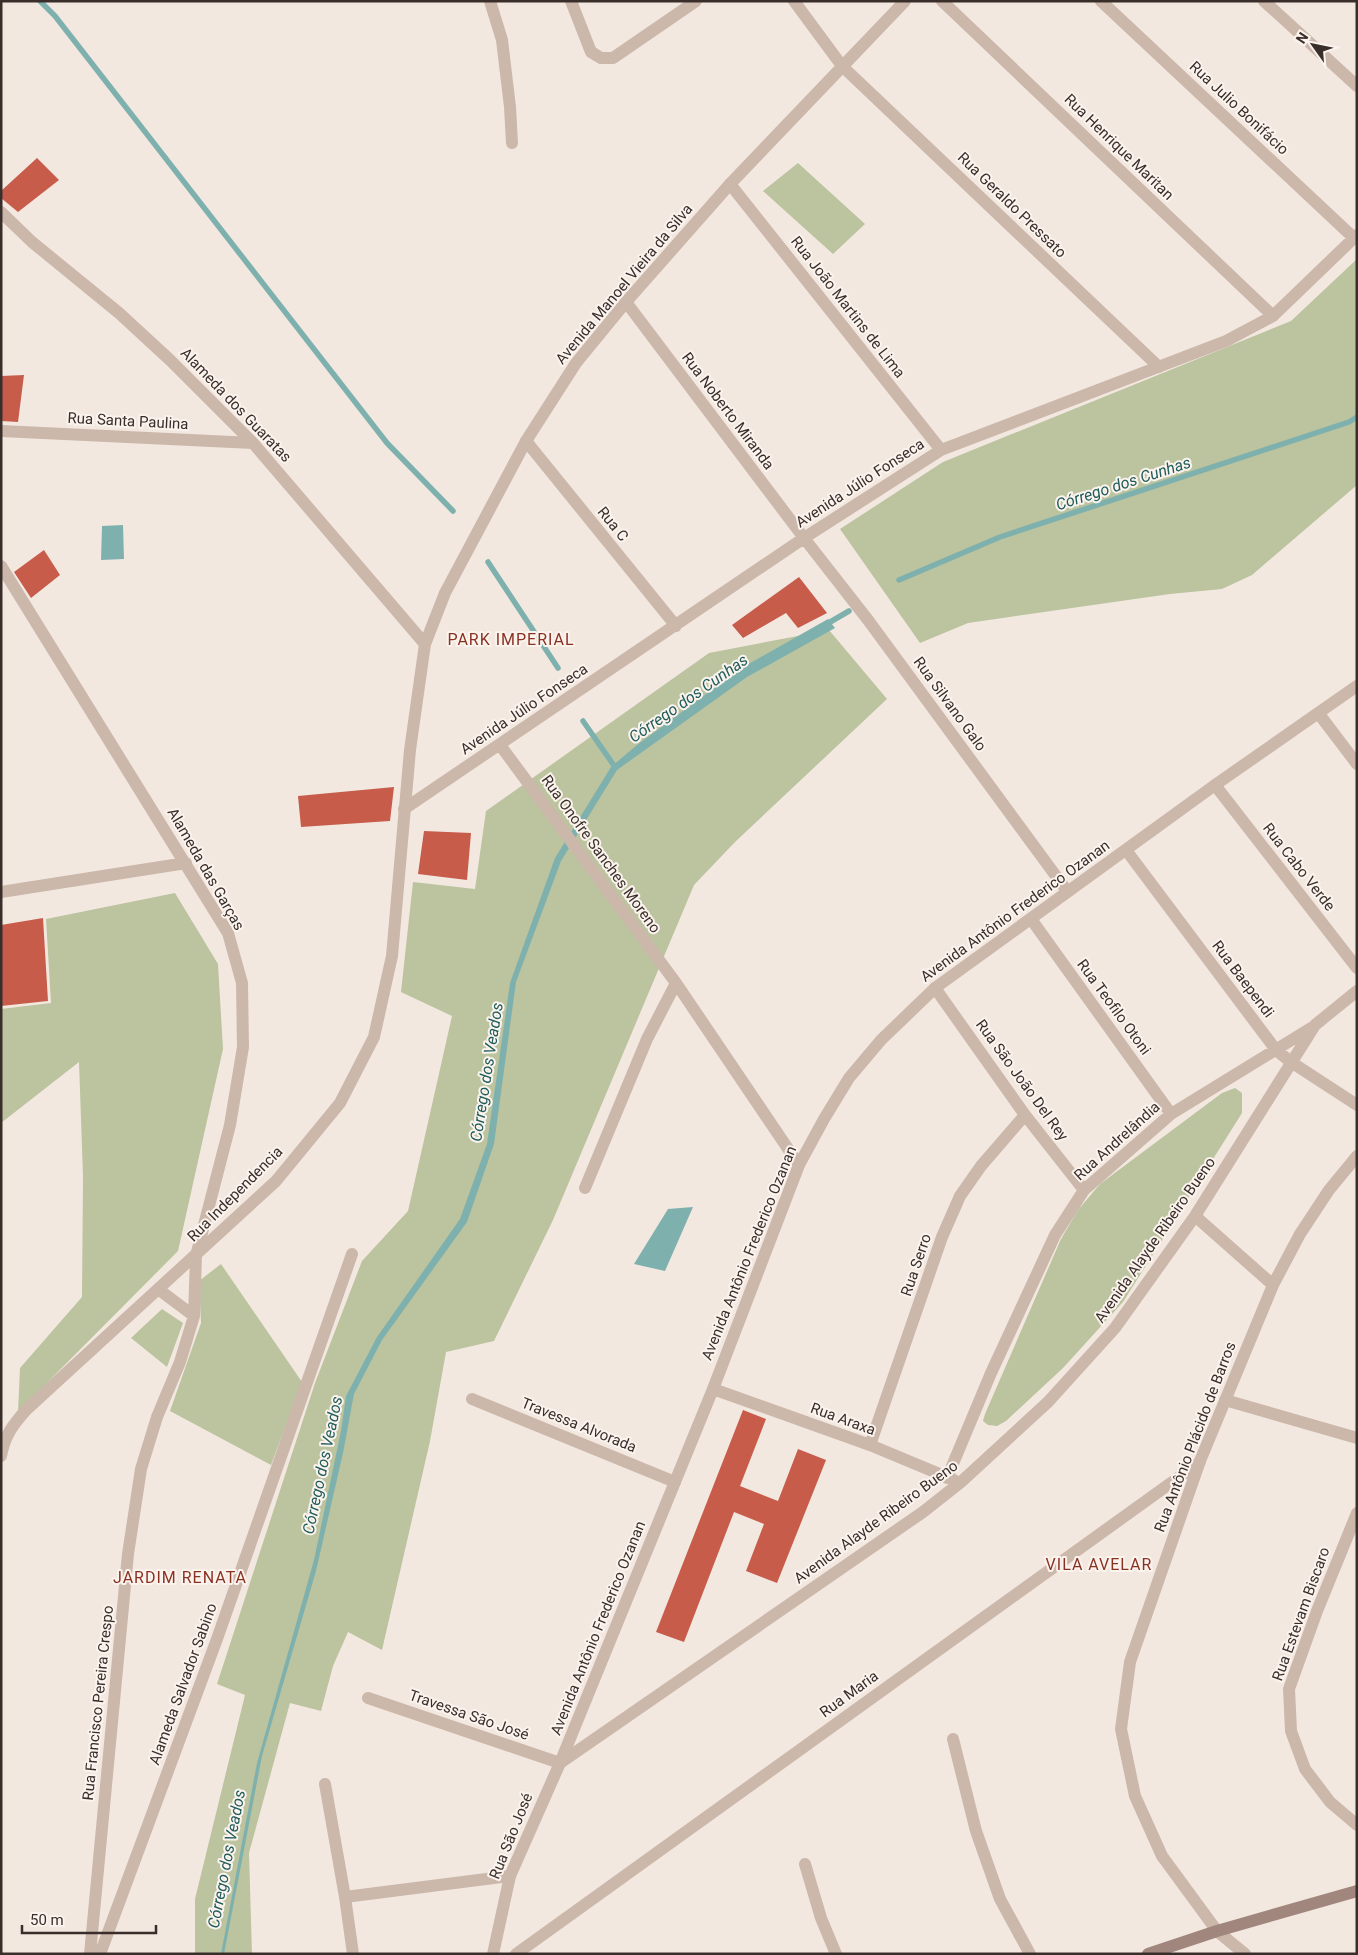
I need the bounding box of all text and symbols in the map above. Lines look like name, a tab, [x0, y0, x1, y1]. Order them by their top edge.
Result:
north arrow	[1288, 20, 1338, 70]
text: N	[1293, 29, 1312, 46]
street label: Rua Julio Bonifácio	[1186, 58, 1292, 158]
street label: Rua Henrique Maritan	[1061, 90, 1177, 204]
street label: Rua Geraldo Pressato	[954, 148, 1070, 262]
street label: Avenida Manoel Vieira da Silva	[552, 200, 696, 368]
street label: Rua João Martins de Lima	[787, 233, 909, 381]
street label: Alameda dos Guaratas	[177, 344, 295, 466]
street label: Rua Noberto Miranda	[678, 349, 778, 473]
street label: Rua Santa Paulina	[67, 409, 189, 433]
street label: Avenida Júlio Fonseca	[792, 435, 928, 531]
water label: Córrego dos Cunhas	[1053, 453, 1193, 514]
street label: Rua C	[594, 503, 632, 545]
district label: PARK IMPERIAL	[447, 630, 575, 649]
water label: Córrego dos Cunhas	[625, 650, 751, 747]
street label: Rua Silvano Galo	[910, 653, 990, 755]
street label: Avenida Júlio Fonseca	[457, 660, 591, 758]
street label: Rua Onofre Sanches Moreno	[538, 772, 664, 936]
street label: Alameda das Garças	[164, 805, 248, 933]
street label: Rua Cabo Verde	[1259, 819, 1339, 915]
street label: Avenida Antônio Frederico Ozanan	[917, 836, 1113, 986]
street label: Rua Baependi	[1208, 937, 1278, 1021]
street label: Rua Teofilo Otoni	[1073, 956, 1155, 1058]
water label: Córrego dos Veados	[466, 1001, 507, 1143]
street label: Rua São João Del Rey	[972, 1016, 1072, 1144]
street label: Rua Andrelândia	[1070, 1098, 1164, 1184]
street label: Rua Independencia	[184, 1143, 286, 1245]
street label: Avenida Antônio Frederico Ozanan	[698, 1143, 800, 1363]
street label: Avenida Alayde Ribeiro Bueno	[1091, 1154, 1219, 1326]
street label: Rua Serro	[897, 1231, 935, 1299]
street label: Rua Antônio Plácido de Barros	[1150, 1339, 1240, 1535]
water label: Córrego dos Veados	[299, 1394, 346, 1536]
street label: Travessa Alvorada	[519, 1394, 639, 1456]
street label: Rua Araxa	[808, 1399, 878, 1439]
street label: Avenida Alayde Ribeiro Bueno	[791, 1457, 961, 1587]
street label: Avenida Antônio Frederico Ozanan	[547, 1518, 649, 1738]
street label: Rua Estevam Biscaro	[1268, 1545, 1334, 1683]
district label: VILA AVELAR	[1046, 1555, 1152, 1574]
district label: JARDIM RENATA	[113, 1568, 247, 1587]
street label: Alameda Salvador Sabino	[145, 1601, 221, 1767]
street label: Rua Francisco Pereira Crespo	[79, 1605, 117, 1801]
street label: Rua Maria	[816, 1667, 882, 1721]
street label: Travessa São José	[407, 1686, 531, 1744]
water label: Córrego dos Veados	[204, 1788, 249, 1930]
street label: Rua São José	[486, 1790, 536, 1882]
scale bar	[22, 1902, 156, 1934]
text: 50 m	[30, 1911, 64, 1929]

